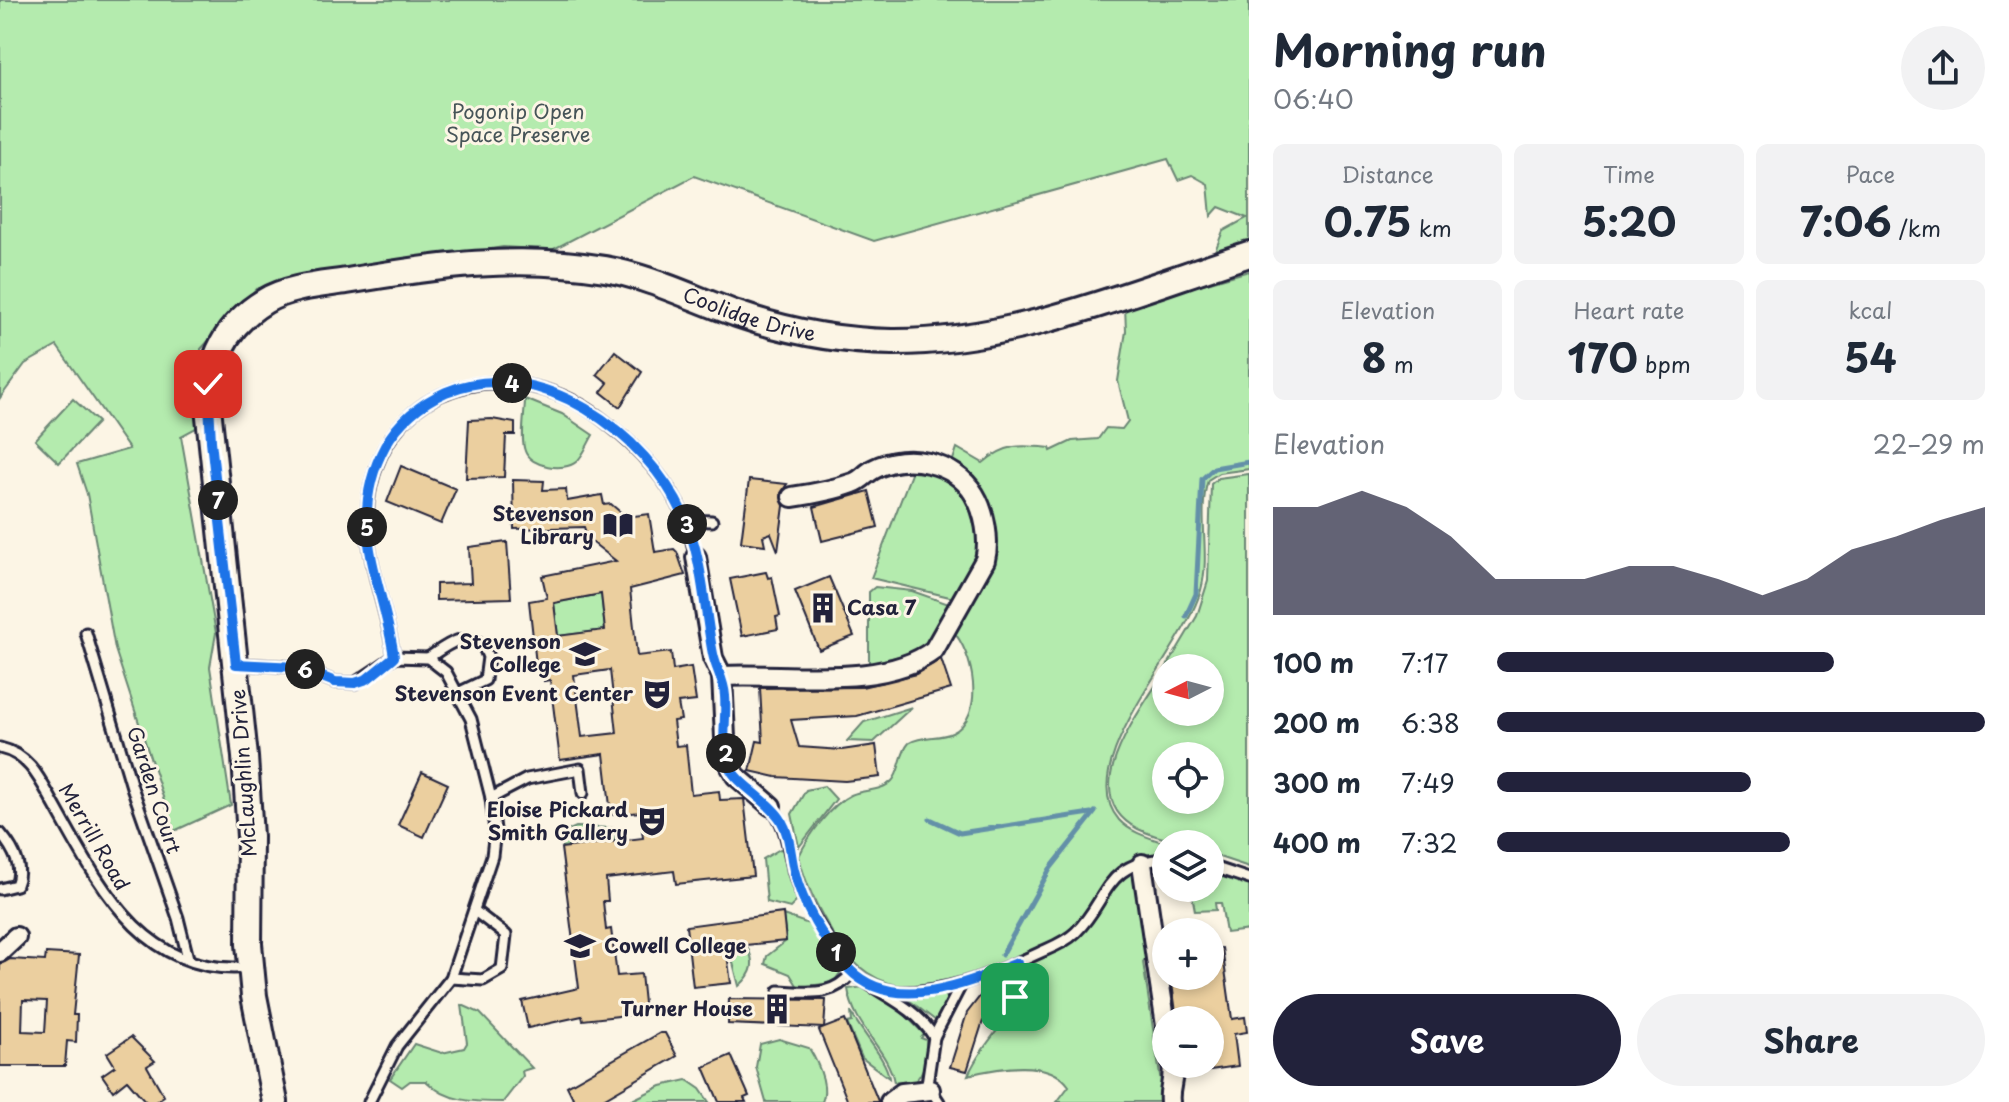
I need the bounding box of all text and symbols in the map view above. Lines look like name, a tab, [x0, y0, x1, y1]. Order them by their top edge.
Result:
text: Morning run	[1273, 16, 1547, 82]
button: share	[1901, 26, 1985, 110]
text: 06:40	[1273, 79, 1354, 118]
park label: Pogonip Open Space Preserve	[446, 96, 590, 149]
text: Distance	[1342, 157, 1434, 190]
text: Time	[1603, 157, 1655, 190]
text: Pace	[1845, 157, 1895, 190]
text: 0.75	[1324, 190, 1411, 251]
text: 5:20	[1582, 190, 1676, 251]
text: 7:06	[1800, 190, 1892, 251]
text: km	[1411, 211, 1452, 244]
text: /km	[1892, 211, 1941, 244]
street label: Coolidge Drive	[679, 279, 818, 348]
text: Elevation	[1340, 293, 1435, 326]
text: Heart rate	[1573, 293, 1685, 326]
text: kcal	[1848, 293, 1892, 326]
text: 8	[1362, 326, 1387, 387]
text: 170	[1567, 326, 1638, 387]
text: 54	[1844, 326, 1897, 387]
text: m	[1387, 347, 1414, 380]
text: bpm	[1638, 347, 1691, 380]
pin	[174, 350, 242, 418]
icon: check	[186, 362, 230, 406]
pin: 4	[492, 363, 532, 403]
text: 4	[505, 366, 519, 399]
text: Elevation	[1273, 424, 1385, 463]
text: 22–29 m	[1872, 424, 1985, 463]
pin: 7	[198, 480, 238, 520]
text: 7	[212, 483, 224, 516]
place label: Stevenson Library	[493, 498, 594, 551]
pin: 3	[667, 504, 707, 544]
pin: 5	[347, 507, 387, 547]
text: 3	[680, 507, 694, 540]
library icon: Stevenson Library	[601, 508, 635, 542]
text: 5	[360, 510, 374, 543]
building icon: Casa 7	[806, 591, 840, 625]
place label: Casa 7	[847, 592, 917, 622]
place label: Stevenson College	[460, 626, 561, 679]
school or university icon: Stevenson College	[568, 637, 602, 671]
text: 100 m	[1273, 643, 1354, 682]
text: 7:17	[1401, 643, 1448, 682]
pin: 6	[285, 649, 325, 689]
text: 6	[297, 652, 313, 685]
north arrow	[1152, 654, 1224, 726]
map controls	[1152, 654, 1224, 1078]
theatre icon: Stevenson Event Center	[640, 677, 674, 711]
place label: Stevenson Event Center	[395, 678, 634, 708]
street label: McLaughlin Drive	[222, 688, 264, 858]
text: 200 m	[1273, 703, 1360, 742]
text: 6:38	[1401, 703, 1460, 742]
street label: Garden Court	[120, 722, 190, 857]
pin: 2	[706, 733, 746, 773]
text: 2	[718, 736, 734, 769]
button: locate	[1152, 742, 1224, 814]
text: 300 m	[1273, 763, 1361, 802]
text: 7:49	[1401, 763, 1455, 802]
street label: Merrill Road	[52, 777, 138, 896]
place label: Eloise Pickard Smith Gallery	[487, 794, 629, 847]
theatre icon: Eloise Pickard Smith Gallery	[635, 804, 669, 838]
text: 400 m	[1273, 823, 1361, 862]
text: 7:32	[1401, 823, 1458, 862]
button: layers	[1152, 830, 1224, 902]
button: +	[1152, 918, 1224, 990]
school or university icon: Cowell College	[563, 929, 597, 963]
place label: Cowell College	[604, 930, 747, 960]
pin: 1	[816, 932, 856, 972]
text: 1	[831, 935, 841, 968]
pin	[981, 963, 1049, 1031]
icon: arrive	[993, 975, 1037, 1019]
building icon: Turner House	[760, 992, 794, 1026]
place label: Turner House	[620, 993, 753, 1023]
button: Save	[1273, 994, 1621, 1086]
button: Share	[1637, 994, 1985, 1086]
button: −	[1152, 1006, 1224, 1078]

